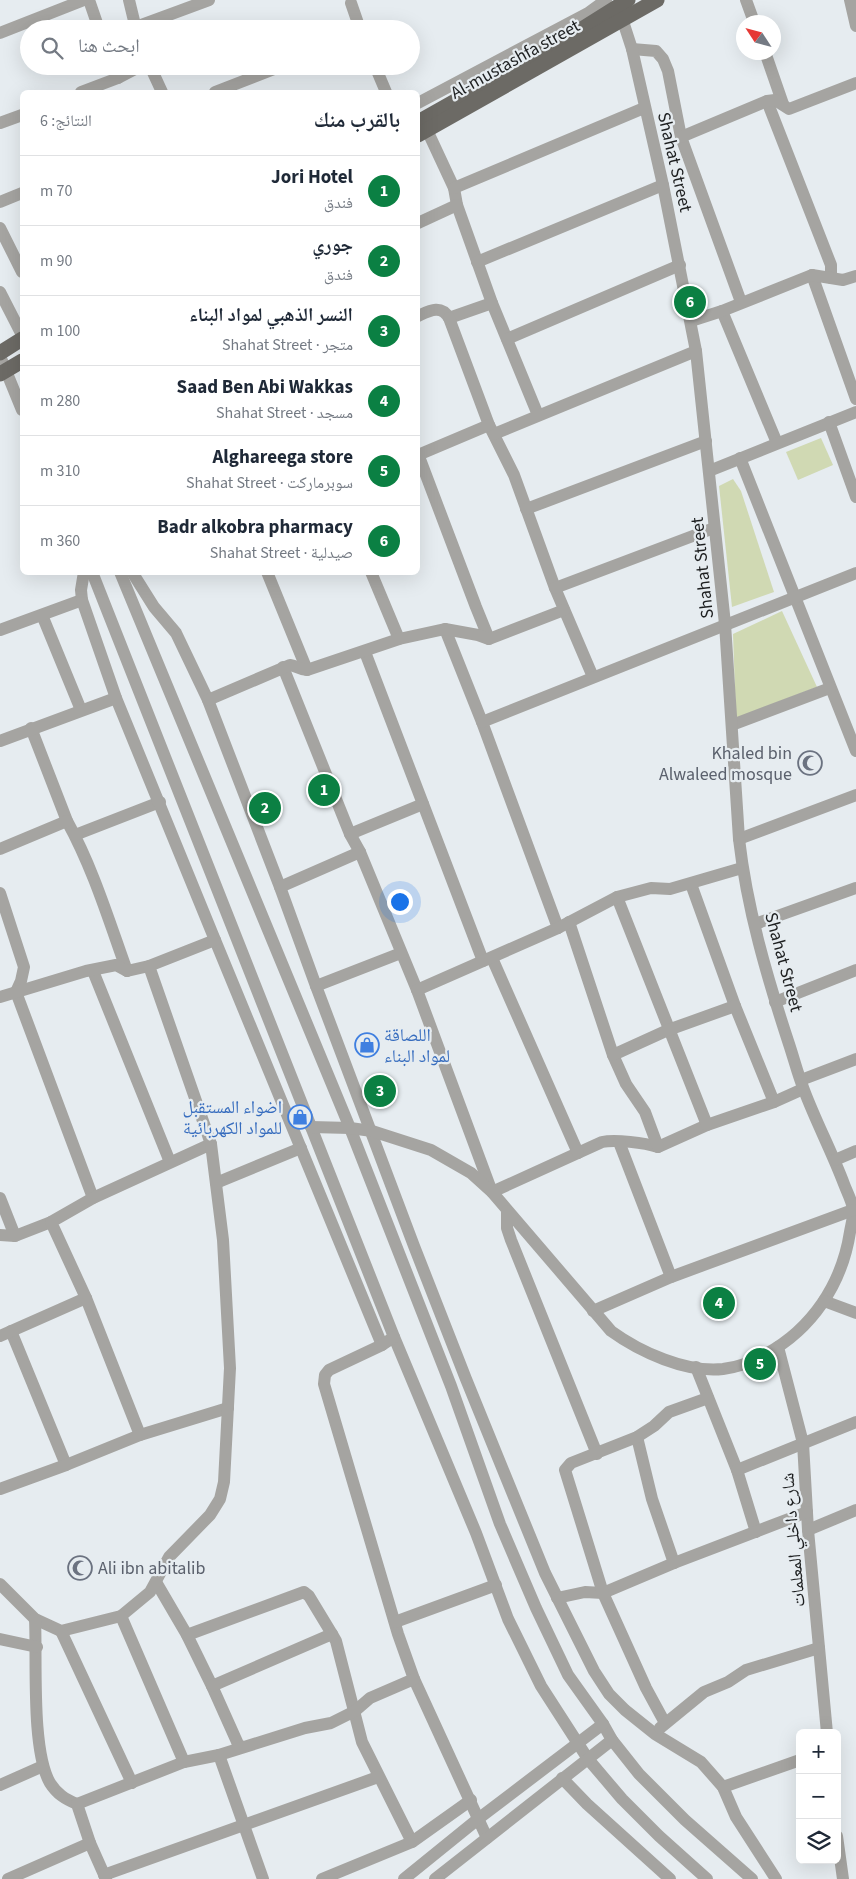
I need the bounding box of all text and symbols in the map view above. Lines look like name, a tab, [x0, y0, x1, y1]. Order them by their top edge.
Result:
street label: Al-mustashfa street	[446, 13, 585, 105]
north arrow	[736, 15, 781, 60]
search box	[20, 20, 420, 75]
text: ابحث هنا	[78, 33, 140, 60]
icon: search	[38, 34, 66, 62]
text: بالقرب منك	[314, 105, 400, 135]
text: النتائج: 6	[40, 110, 92, 132]
street label: Shahat Street	[651, 110, 698, 215]
text: Jori Hotel	[271, 164, 353, 191]
text: 70 m	[40, 180, 72, 202]
text: 1	[380, 180, 388, 202]
text: فندق	[324, 192, 353, 214]
text: جوري	[312, 232, 353, 259]
text: 90 m	[40, 250, 72, 272]
text: 2	[380, 250, 388, 272]
text: فندق	[324, 264, 353, 286]
pin: 6	[674, 283, 706, 321]
text: النسر الذهبي لمواد البناء	[189, 302, 353, 329]
text: 100 m	[40, 320, 80, 342]
text: 3	[380, 320, 388, 342]
text: متجر · Shahat Street	[222, 334, 353, 356]
text: Saad Ben Abi Wakkas	[177, 374, 353, 401]
text: 280 m	[40, 390, 80, 412]
text: 4	[380, 390, 388, 412]
text: مسجد · Shahat Street	[216, 402, 353, 424]
text: Alghareega store	[212, 444, 353, 471]
text: 310 m	[40, 460, 80, 482]
text: 5	[380, 460, 388, 482]
text: سوبرماركت · Shahat Street	[186, 472, 353, 494]
text: Badr alkobra pharmacy	[157, 514, 353, 541]
street label: Shahat Street	[685, 516, 720, 620]
text: 360 m	[40, 530, 80, 552]
text: 6	[380, 530, 388, 552]
text: صيدلية · Shahat Street	[210, 542, 353, 564]
place label: Khaled bin Alwaleed mosque	[659, 741, 792, 787]
mosque icon: Khaled bin Alwaleed mosque	[797, 750, 823, 776]
pin: 1	[308, 771, 340, 809]
pin: 2	[249, 789, 281, 827]
your location	[387, 889, 413, 915]
street label: Shahat Street	[758, 910, 809, 1015]
place label: اللصاقة لمواد البناء	[384, 1023, 450, 1069]
shop icon: اللصاقة لمواد البناء	[354, 1032, 380, 1058]
pin: 3	[364, 1072, 396, 1110]
place label: اضواء المستقبل للمواد الكهربائية	[183, 1095, 282, 1141]
shop icon: اضواء المستقبل للمواد الكهربائية	[287, 1104, 313, 1130]
pin: 4	[703, 1284, 735, 1322]
pin: 5	[744, 1345, 776, 1383]
street label: شارع داخلي المعلمات	[775, 1472, 813, 1608]
mosque icon: Ali ibn abitalib	[67, 1555, 93, 1581]
place label: Ali ibn abitalib	[98, 1556, 205, 1581]
map controls	[796, 1729, 841, 1864]
button: +	[796, 1729, 841, 1774]
button: −	[796, 1774, 841, 1819]
button: layers	[796, 1819, 841, 1864]

